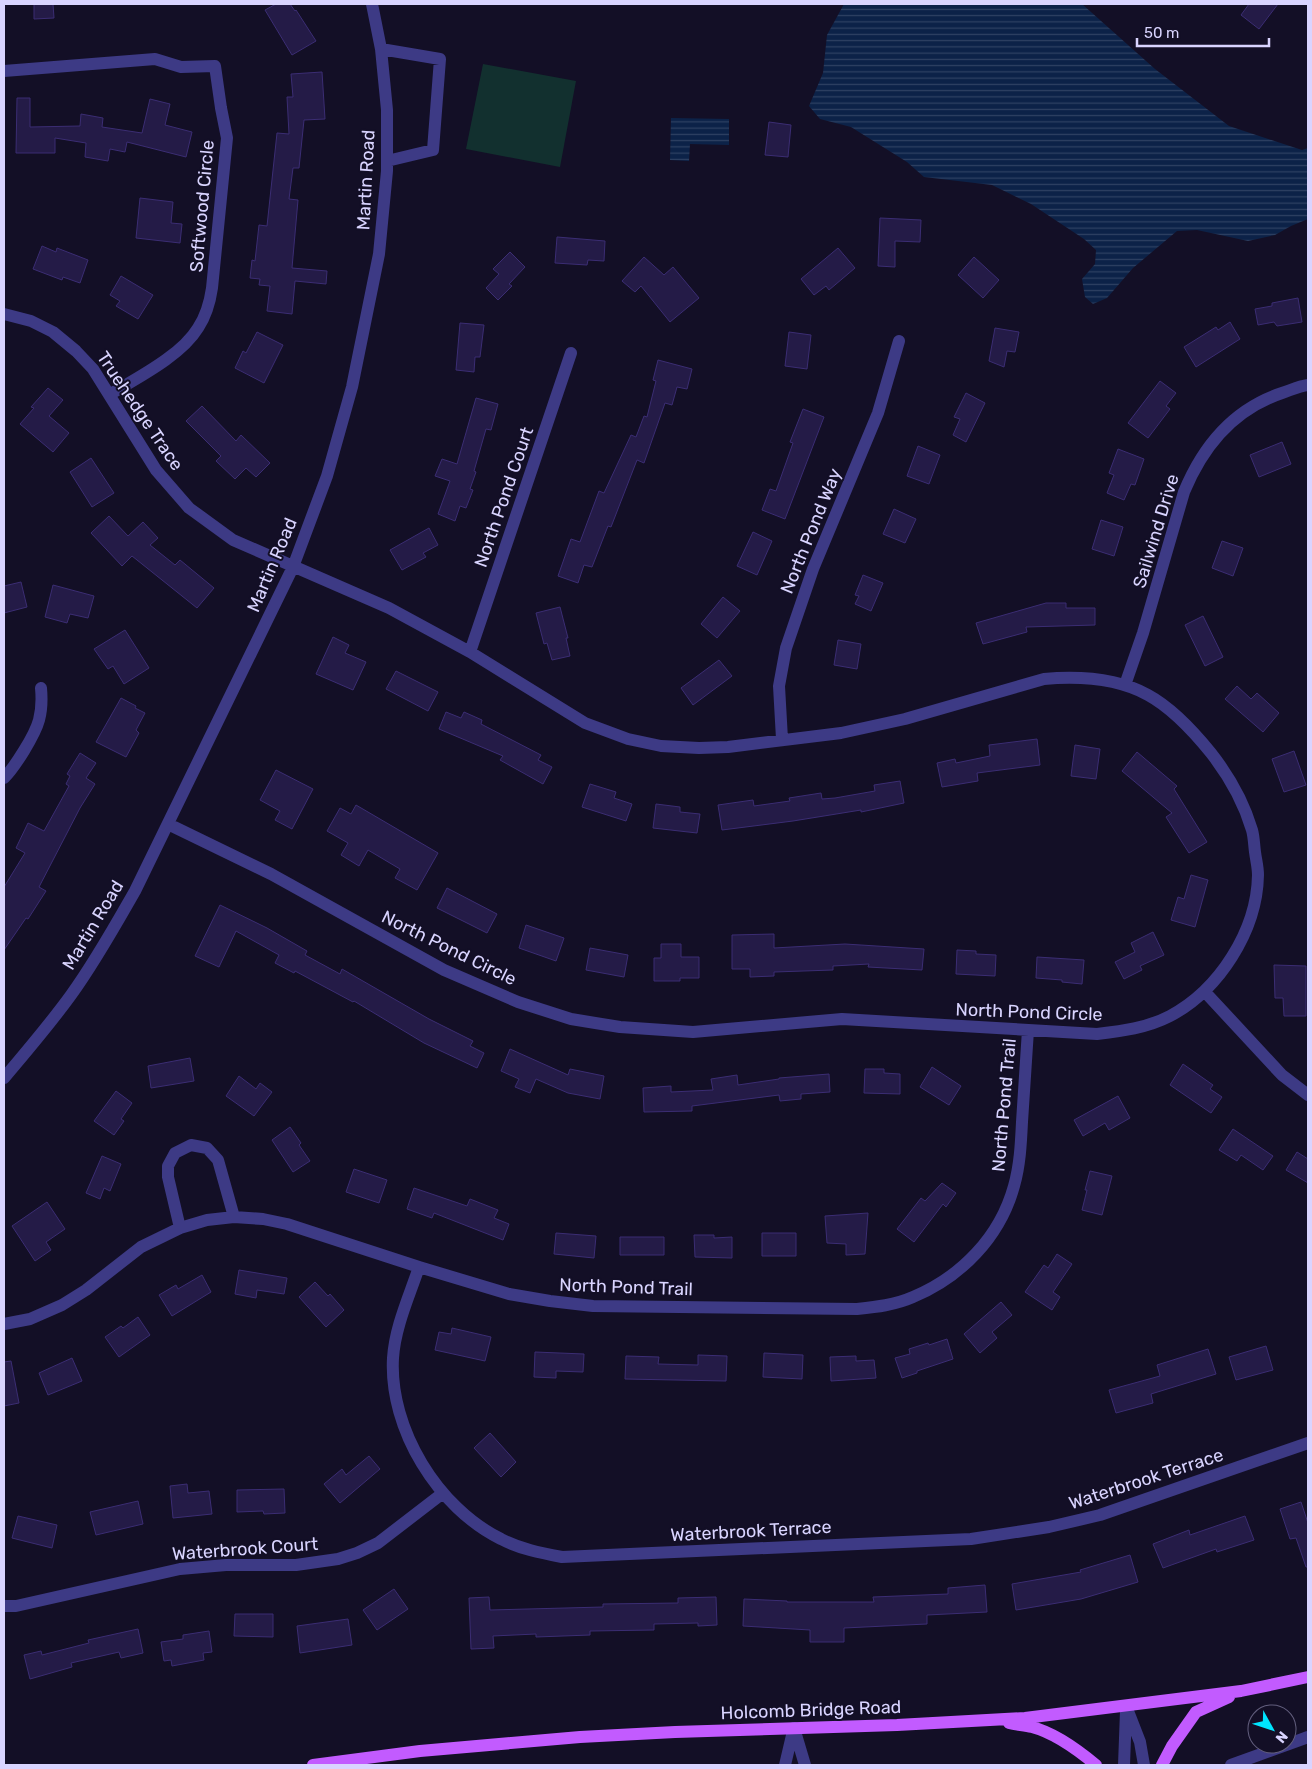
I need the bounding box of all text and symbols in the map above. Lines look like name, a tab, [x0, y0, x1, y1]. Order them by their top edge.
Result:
scale bar	[1137, 15, 1270, 47]
text: 50 m	[1144, 24, 1179, 42]
street label: Martin Road	[352, 129, 380, 231]
street label: Softwood Circle	[185, 139, 219, 273]
street label: Truehedge Trace	[92, 347, 188, 475]
street label: North Pond Court	[470, 424, 538, 570]
street label: North Pond Way	[776, 465, 846, 597]
street label: Sailwind Drive	[1128, 471, 1184, 591]
street label: Martin Road	[242, 514, 302, 616]
street label: Martin Road	[58, 876, 128, 974]
street label: North Pond Circle	[378, 906, 520, 990]
street label: North Pond Circle	[955, 998, 1103, 1026]
street label: North Pond Trail	[987, 1037, 1021, 1173]
street label: North Pond Trail	[559, 1274, 693, 1300]
street label: Waterbrook Terrace	[1066, 1444, 1226, 1514]
street label: Waterbrook Terrace	[670, 1516, 832, 1546]
street label: Waterbrook Court	[171, 1533, 319, 1565]
street label: Holcomb Bridge Road	[720, 1696, 902, 1724]
north arrow	[1247, 1704, 1297, 1754]
text: N	[1272, 1728, 1291, 1746]

